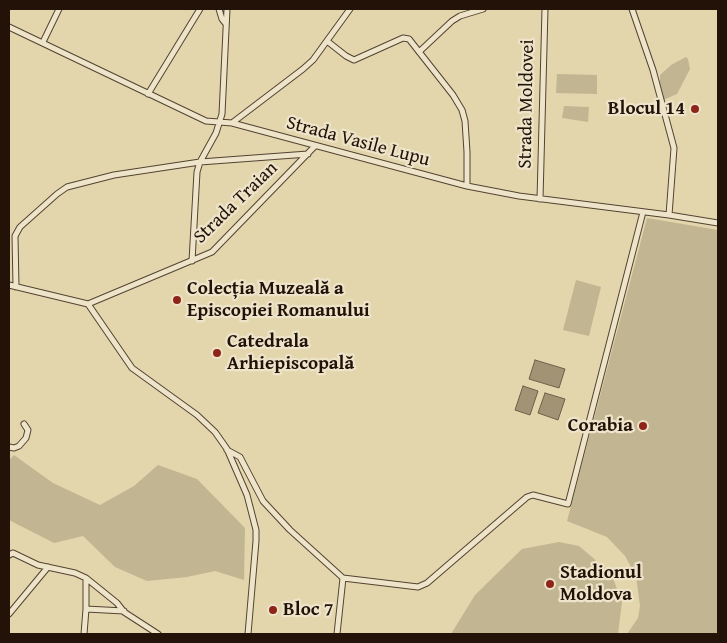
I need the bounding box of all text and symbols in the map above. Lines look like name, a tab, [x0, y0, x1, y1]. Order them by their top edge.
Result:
street label: Strada Moldovei	[514, 39, 540, 169]
place label: Blocul 14	[608, 98, 685, 120]
marker: Blocul 14	[689, 103, 701, 115]
street label: Strada Vasile Lupu	[284, 112, 432, 172]
street label: Strada Traian	[189, 157, 283, 249]
place label: Colecția Muzeală a Episcopiei Romanului	[187, 278, 370, 322]
marker: Colecția Muzeală a Episcopiei Romanului	[171, 294, 183, 306]
place label: Catedrala Arhiepiscopală	[227, 331, 354, 375]
marker: Catedrala Arhiepiscopală	[211, 347, 223, 359]
place label: Corabia	[568, 415, 633, 437]
marker: Corabia	[637, 420, 649, 432]
place label: Stadionul Moldova	[560, 562, 642, 606]
marker: Stadionul Moldova	[544, 578, 556, 590]
place label: Bloc 7	[283, 599, 334, 621]
marker: Bloc 7	[267, 604, 279, 616]

